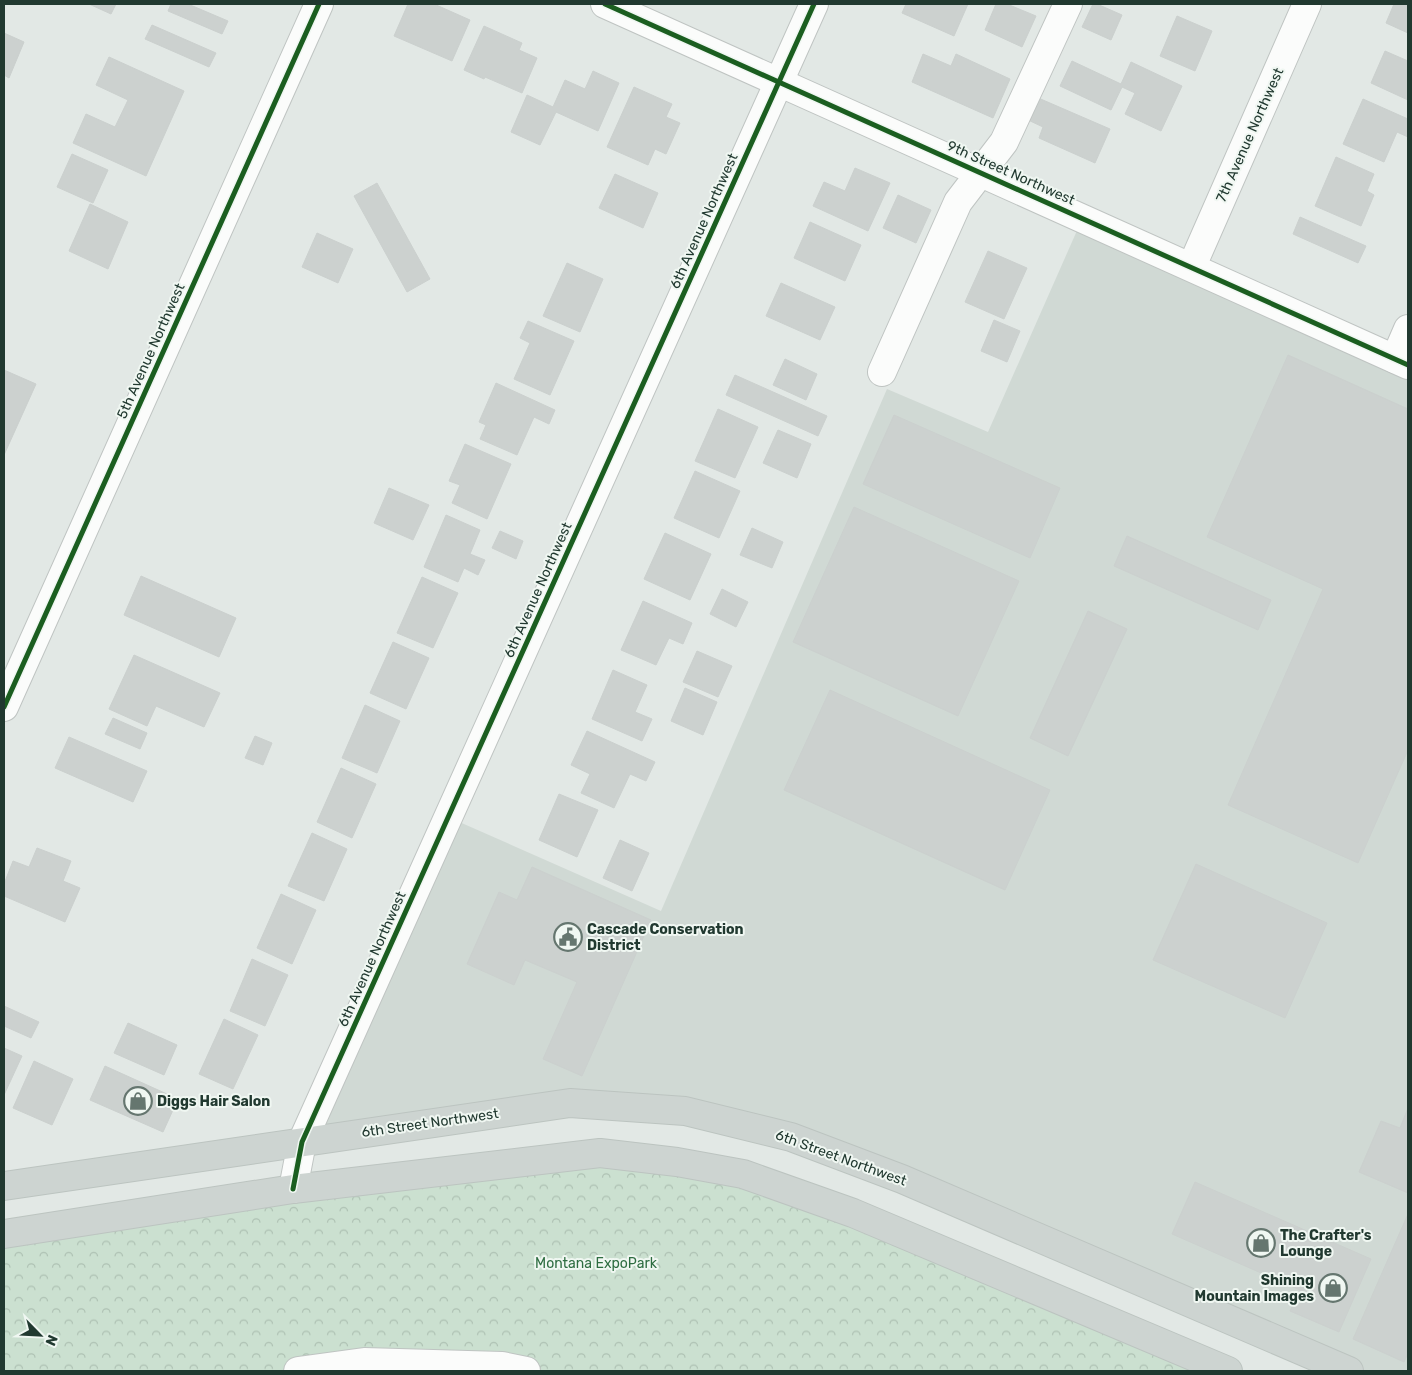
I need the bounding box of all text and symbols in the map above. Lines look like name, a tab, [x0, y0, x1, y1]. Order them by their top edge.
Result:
street label: 7th Avenue Northwest	[1213, 65, 1287, 205]
street label: 9th Street Northwest	[944, 137, 1078, 209]
street label: 6th Avenue Northwest	[666, 150, 742, 291]
street label: 5th Avenue Northwest	[113, 280, 189, 421]
street label: 6th Avenue Northwest	[500, 519, 576, 660]
street label: 6th Avenue Northwest	[334, 888, 410, 1029]
place label: Cascade Conservation District	[587, 921, 744, 954]
public building icon: Cascade Conservation District	[553, 922, 583, 952]
shop icon: Diggs Hair Salon	[123, 1086, 153, 1116]
place label: Diggs Hair Salon	[157, 1093, 270, 1110]
street label: 6th Street Northwest	[360, 1105, 500, 1141]
street label: 6th Street Northwest	[773, 1126, 909, 1190]
place label: The Crafter's Lounge	[1280, 1227, 1372, 1260]
shop icon: The Crafter's Lounge	[1246, 1228, 1276, 1258]
park label: Montana ExpoPark	[535, 1255, 658, 1272]
place label: Shining Mountain Images	[1195, 1272, 1314, 1305]
shop icon: Shining Mountain Images	[1318, 1273, 1348, 1303]
north arrow	[15, 1310, 65, 1360]
text: N	[42, 1332, 61, 1348]

